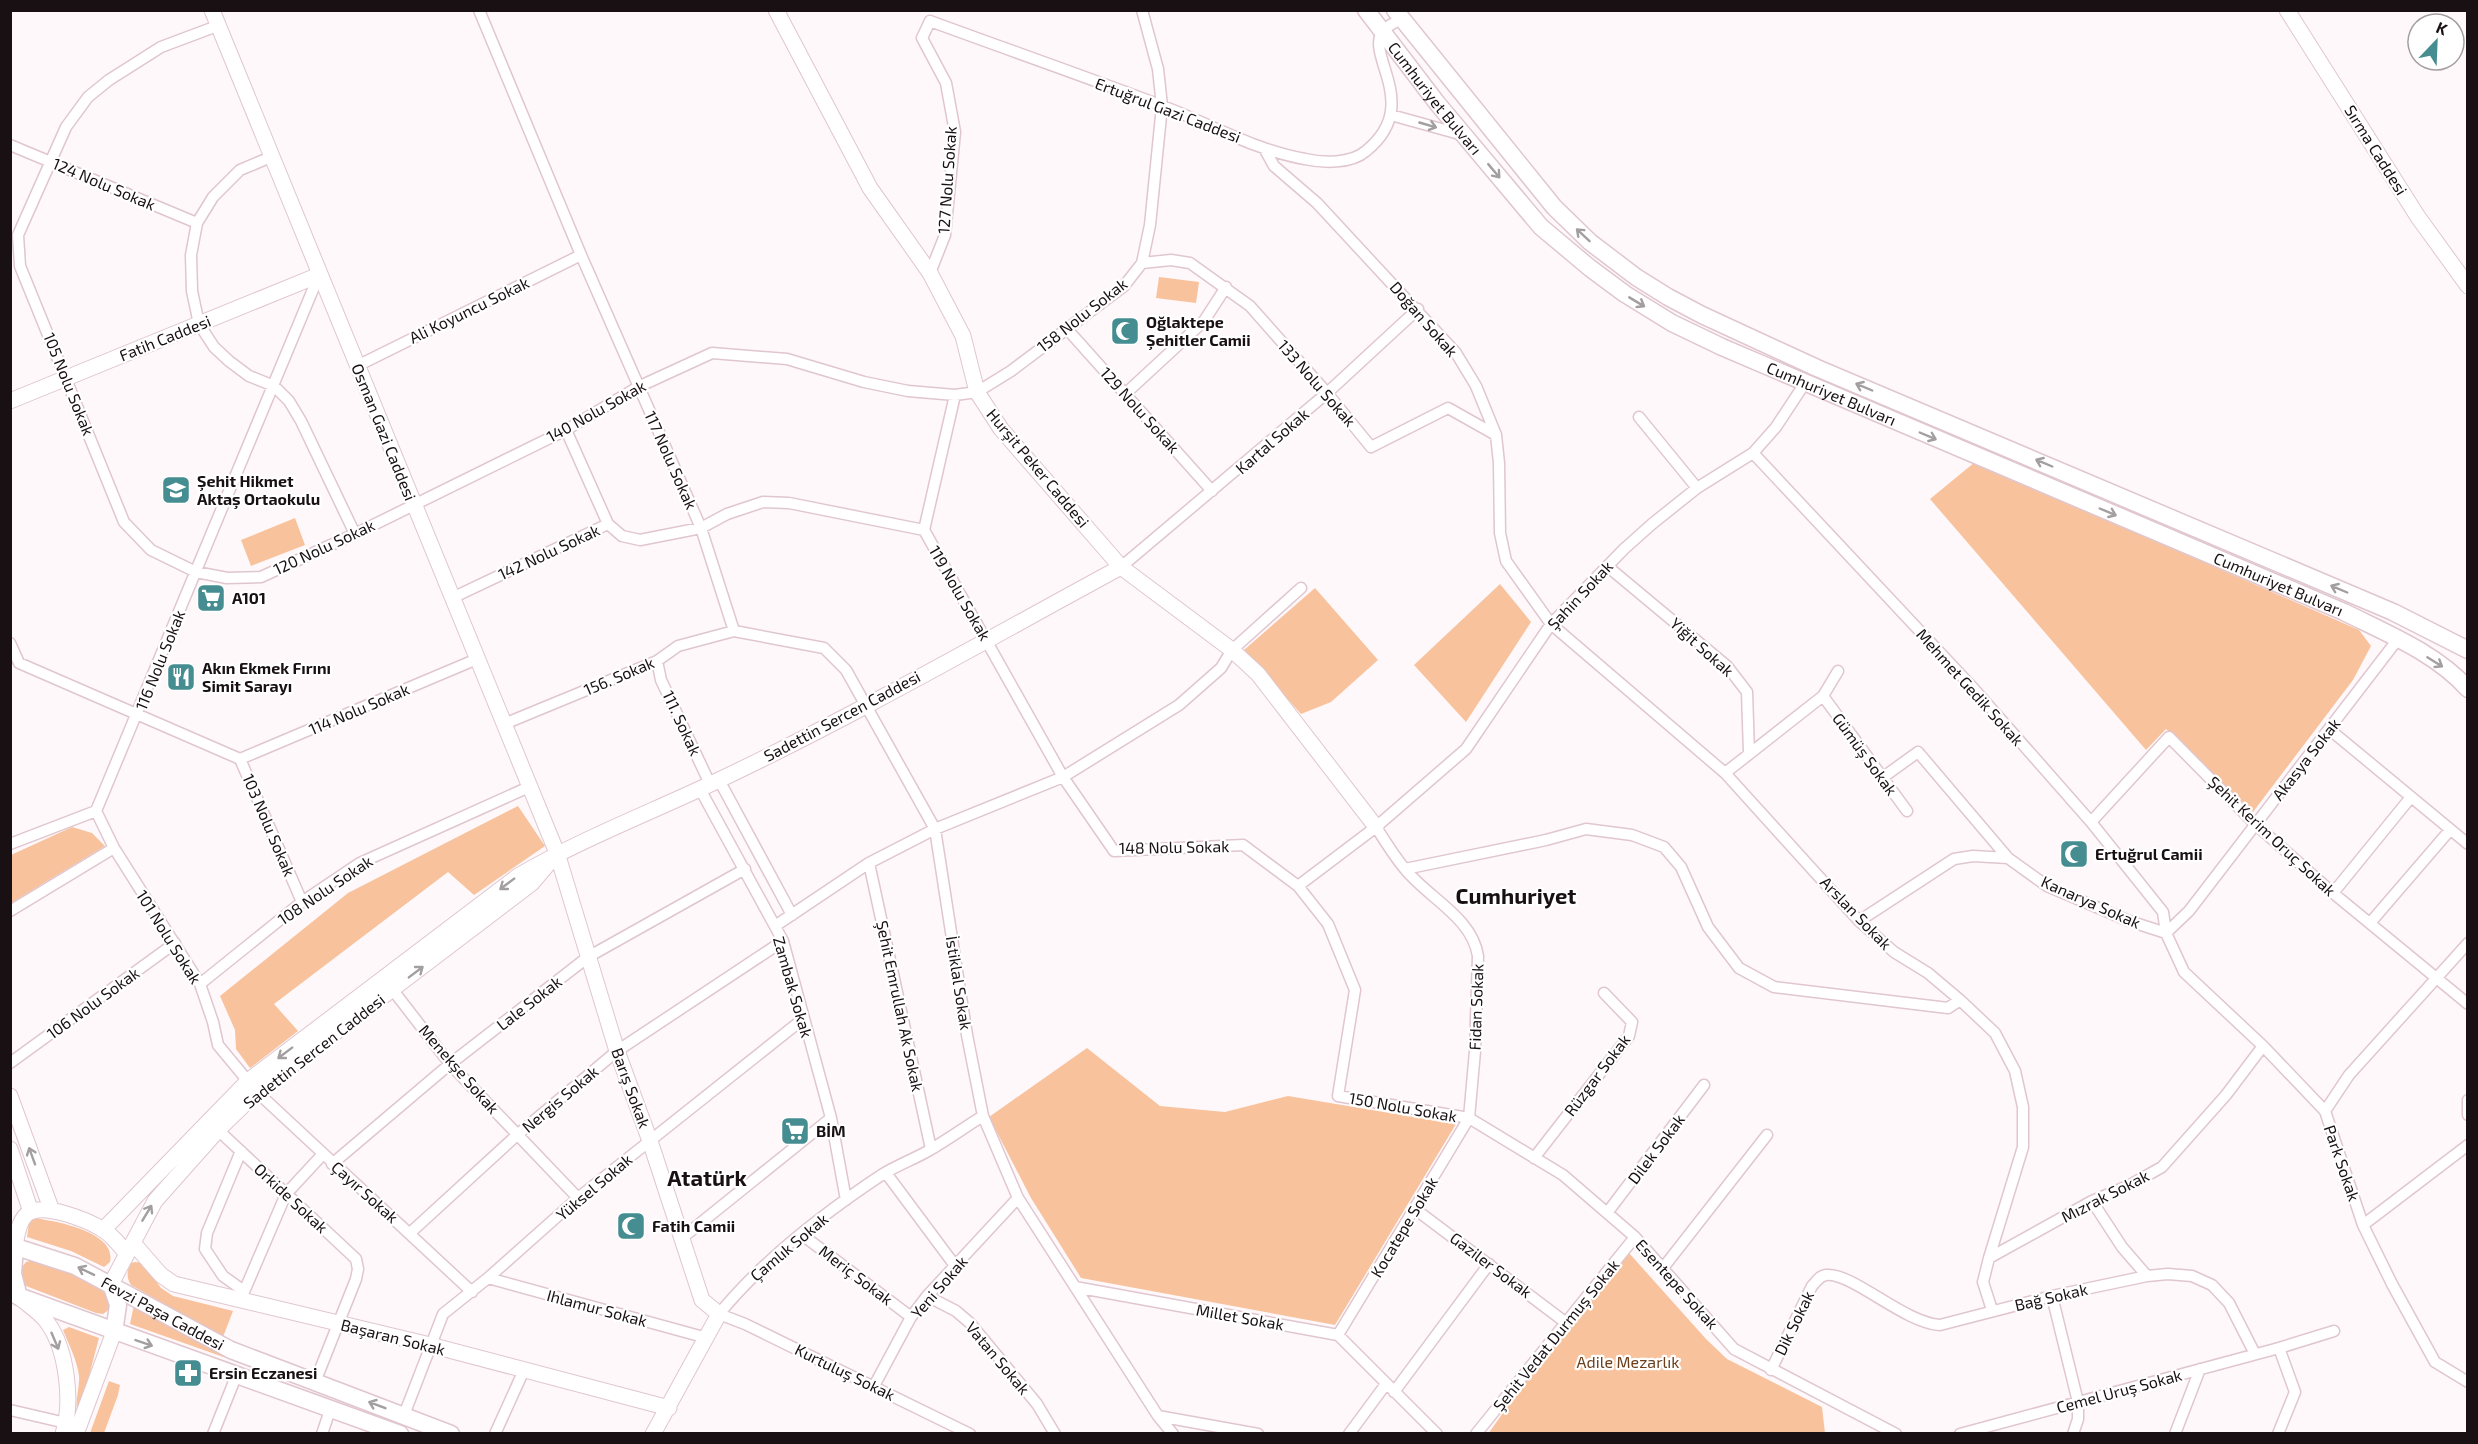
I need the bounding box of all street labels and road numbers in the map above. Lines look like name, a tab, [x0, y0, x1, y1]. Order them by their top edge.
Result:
street label: Cumhuriyet Bulvarı	[1385, 38, 1486, 158]
street label: Ertuğrul Gazi Caddesi	[1093, 73, 1244, 146]
street label: Sırma Caddesi	[2341, 101, 2412, 198]
street label: 127 Nolu Sokak	[933, 125, 960, 235]
street label: 124 Nolu Sokak	[50, 153, 158, 214]
street label: Ali Koyuncu Sokak	[406, 272, 532, 347]
street label: 158 Nolu Sokak	[1033, 274, 1131, 356]
street label: Doğan Sokak	[1387, 277, 1462, 360]
street label: Fatih Caddesi	[116, 311, 213, 364]
street label: 105 Nolu Sokak	[40, 330, 99, 438]
street label: 133 Nolu Sokak	[1275, 335, 1360, 430]
street label: Cumhuriyet Bulvarı	[1764, 357, 1899, 429]
street label: Osman Gazi Caddesi	[348, 361, 421, 503]
street label: 129 Nolu Sokak	[1097, 363, 1184, 457]
street label: 140 Nolu Sokak	[543, 375, 649, 446]
street label: Kartal Sokak	[1231, 404, 1312, 478]
street label: Hurşit Peker Caddesi	[982, 405, 1094, 531]
street label: 117 Nolu Sokak	[641, 408, 702, 512]
street label: 120 Nolu Sokak	[270, 515, 377, 578]
street label: 142 Nolu Sokak	[495, 520, 603, 583]
street label: 119 Nolu Sokak	[926, 542, 995, 644]
street label: Cumhuriyet Bulvarı	[2211, 548, 2346, 620]
street label: Şahin Sokak	[1543, 556, 1617, 634]
street label: 116 Nolu Sokak	[131, 607, 188, 713]
street label: Yiğit Sokak	[1667, 613, 1738, 680]
street label: Mehmet Gedik Sokak	[1913, 624, 2028, 749]
street label: 156. Sokak	[581, 652, 657, 699]
street label: Sadettin Sercen Caddesi	[760, 666, 923, 765]
street label: 114 Nolu Sokak	[306, 679, 412, 738]
street label: 111. Sokak	[659, 687, 706, 758]
street label: Gümüş Sokak	[1828, 709, 1902, 799]
street label: Akasya Sokak	[2268, 714, 2344, 803]
street label: 103 Nolu Sokak	[239, 771, 300, 879]
street label: Şehit Kerim Oruç Sokak	[2204, 772, 2340, 900]
street label: 148 Nolu Sokak	[1119, 836, 1229, 857]
street label: 108 Nolu Sokak	[274, 851, 376, 928]
street label: Kanarya Sokak	[2039, 871, 2144, 932]
street label: Arslan Sokak	[1817, 872, 1896, 953]
street label: 101 Nolu Sokak	[133, 886, 206, 987]
street label: Şehit Emrullah Ak Sokak	[872, 919, 928, 1093]
street label: Zambak Sokak	[770, 934, 817, 1040]
street label: İstiklal Sokak	[943, 934, 976, 1031]
street label: 106 Nolu Sokak	[43, 963, 143, 1043]
street label: Fidan Sokak	[1464, 963, 1487, 1051]
street label: Lale Sokak	[492, 971, 565, 1034]
street label: Sadettin Sercen Caddesi	[239, 989, 388, 1112]
street label: Menekşe Sokak	[415, 1020, 503, 1118]
street label: Rüzgar Sokak	[1560, 1030, 1634, 1119]
street label: Barış Sokak	[607, 1045, 655, 1131]
street label: Nergis Sokak	[518, 1061, 602, 1136]
street label: 150 Nolu Sokak	[1348, 1088, 1458, 1125]
street label: Dilek Sokak	[1623, 1110, 1688, 1187]
street label: Park Sokak	[2321, 1122, 2364, 1203]
street label: Yüksel Sokak	[552, 1149, 636, 1224]
street label: Çayır Sokak	[327, 1157, 403, 1227]
street label: Orkide Sokak	[251, 1159, 332, 1237]
street label: Mızrak Sokak	[2058, 1165, 2152, 1226]
street label: Kocatepe Sokak	[1366, 1173, 1441, 1281]
street label: Çamlık Sokak	[746, 1209, 832, 1285]
street label: Gaziler Sokak	[1447, 1228, 1536, 1301]
street label: Esentepe Sokak	[1632, 1235, 1723, 1332]
street label: Meriç Sokak	[815, 1241, 897, 1309]
street label: Yeni Sokak	[906, 1252, 971, 1322]
street label: Şehit Vedat Durmuş Sokak	[1489, 1255, 1623, 1415]
street label: Fevzi Paşa Caddesi	[98, 1272, 228, 1354]
street label: Bağ Sokak	[2013, 1279, 2089, 1314]
street label: Ihlamur Sokak	[545, 1285, 649, 1330]
street label: Dik Sokak	[1770, 1287, 1817, 1358]
street label: Millet Sokak	[1195, 1299, 1286, 1334]
street label: Başaran Sokak	[339, 1314, 447, 1360]
street label: Vatan Sokak	[963, 1317, 1034, 1398]
street label: Kurtuluş Sokak	[792, 1339, 898, 1405]
street label: Cemel Uruş Sokak	[2054, 1365, 2184, 1417]

